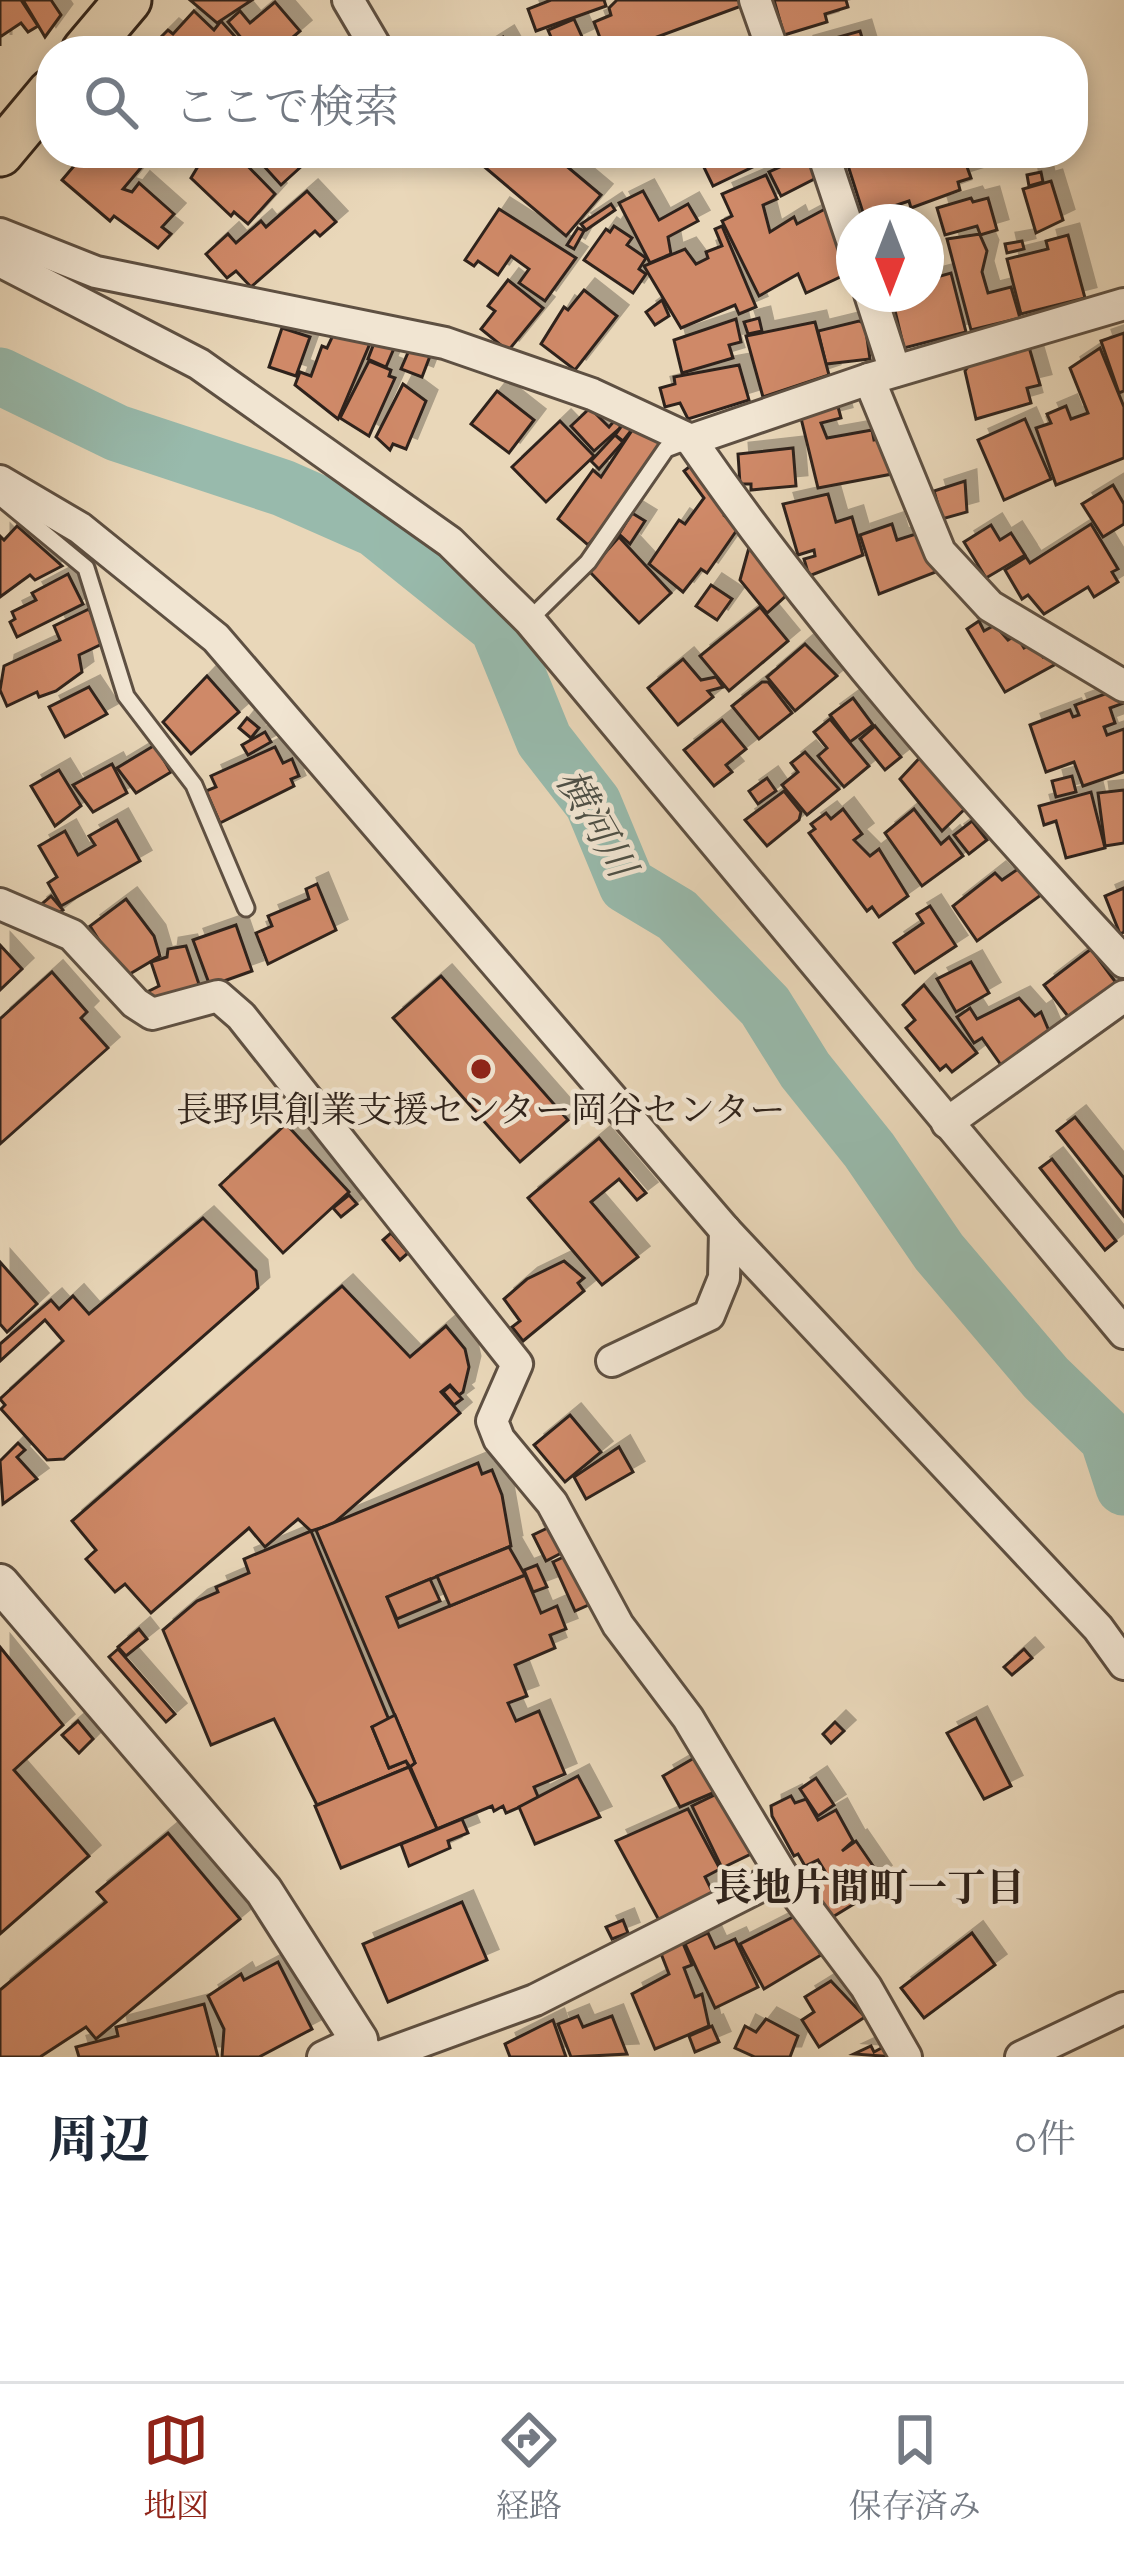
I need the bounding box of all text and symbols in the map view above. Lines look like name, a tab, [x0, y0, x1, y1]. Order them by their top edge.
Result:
search box	[36, 36, 1088, 168]
icon: search	[78, 69, 144, 135]
text: ここで検索	[174, 79, 399, 134]
north arrow	[836, 204, 944, 312]
water label: 横河川	[546, 760, 648, 889]
marker: 長野県創業支援センター岡谷センター	[468, 1056, 494, 1082]
place label: 長野県創業支援センター岡谷センター	[176, 1088, 786, 1132]
district label: 長地片間町一丁目	[713, 1864, 1025, 1912]
text: 周辺	[48, 2109, 150, 2171]
text: 0件	[1014, 2115, 1076, 2163]
tab: 地図	[143, 2407, 209, 2526]
tab: 経路	[496, 2407, 562, 2526]
tab: 保存済み	[849, 2407, 981, 2526]

